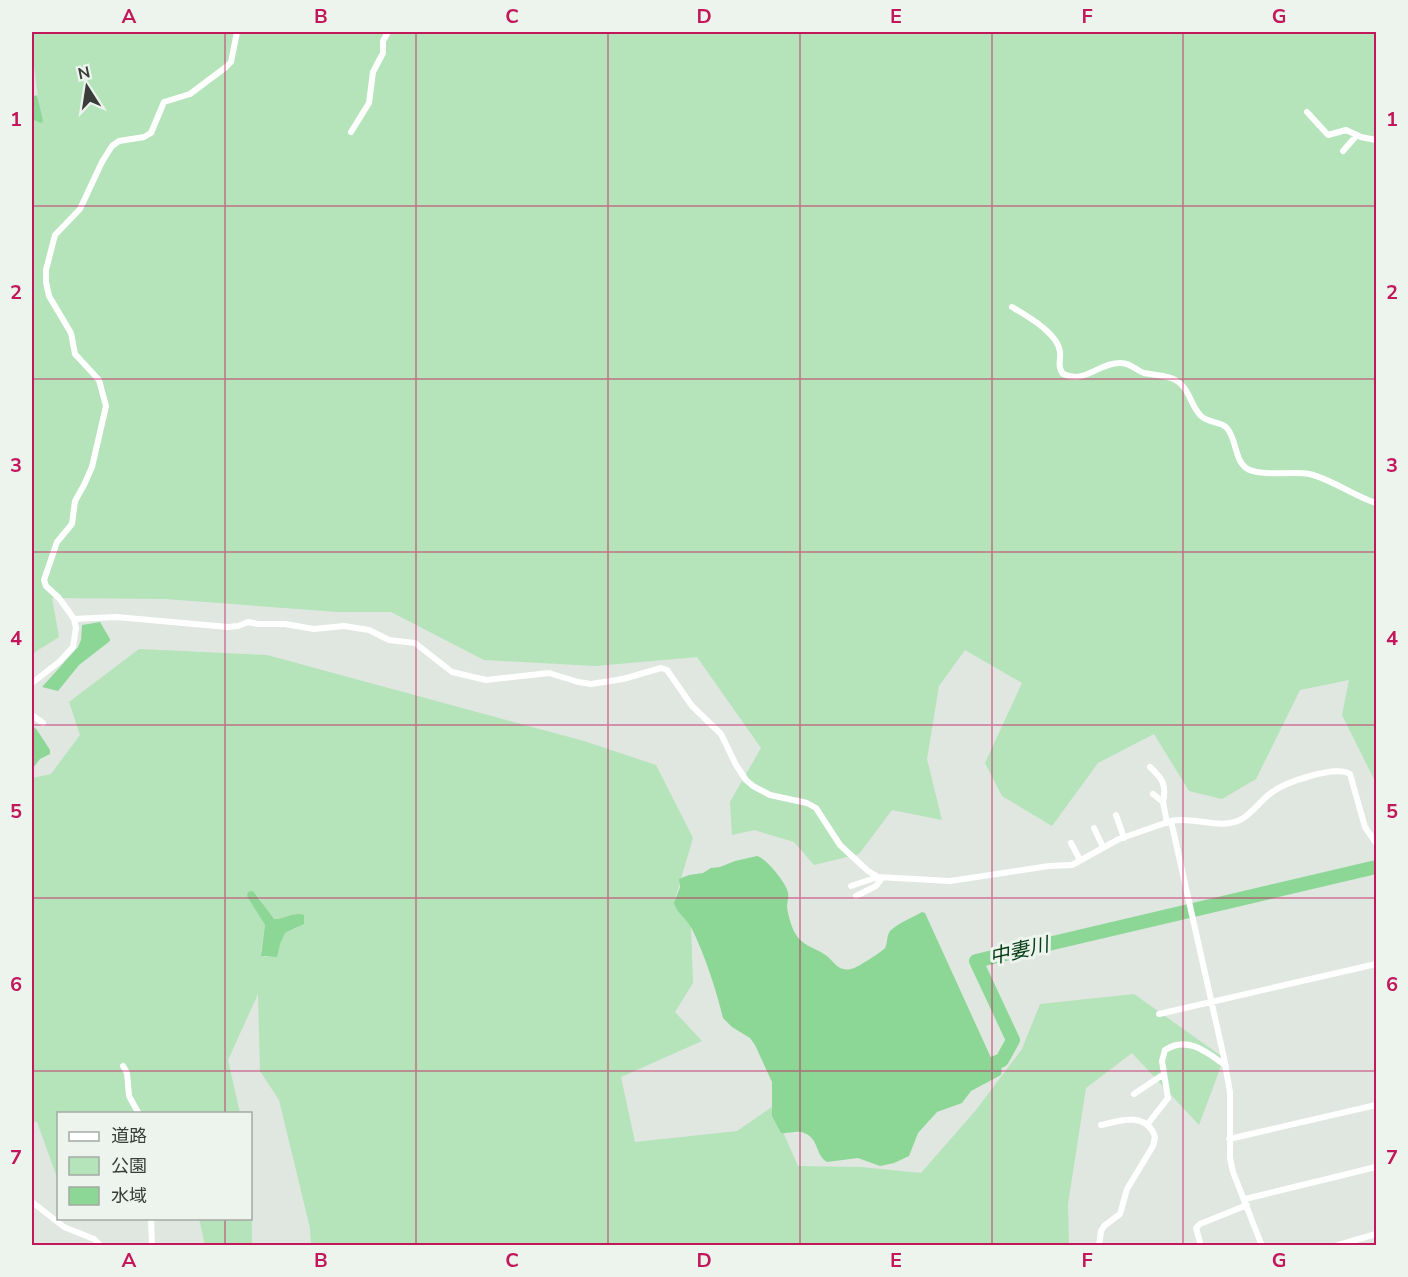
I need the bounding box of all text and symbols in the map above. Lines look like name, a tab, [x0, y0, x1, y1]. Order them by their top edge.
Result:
text: A	[122, 3, 137, 30]
text: B	[314, 3, 328, 30]
text: C	[505, 3, 519, 30]
text: D	[696, 3, 712, 30]
text: E	[890, 3, 902, 30]
text: F	[1081, 3, 1093, 30]
text: G	[1272, 3, 1286, 30]
north arrow	[57, 57, 117, 117]
text: N	[76, 61, 92, 85]
text: 1	[10, 106, 22, 133]
text: 1	[1386, 106, 1398, 133]
text: 2	[10, 279, 22, 306]
text: 2	[1386, 279, 1398, 306]
text: 3	[10, 452, 22, 479]
text: 3	[1386, 452, 1398, 479]
text: 4	[10, 625, 22, 652]
text: 4	[1386, 625, 1398, 652]
text: 5	[10, 798, 22, 825]
text: 5	[1386, 798, 1398, 825]
water label: 中妻川	[987, 931, 1053, 971]
text: 6	[10, 971, 22, 998]
text: 6	[1386, 971, 1398, 998]
legend	[57, 1112, 252, 1220]
text: 道路	[111, 1124, 147, 1148]
text: 7	[10, 1144, 22, 1171]
text: 7	[1386, 1144, 1398, 1171]
text: 公園	[111, 1154, 147, 1178]
text: 水域	[111, 1184, 147, 1208]
text: A	[122, 1247, 137, 1274]
text: B	[314, 1247, 328, 1274]
text: C	[505, 1247, 519, 1274]
text: D	[696, 1247, 712, 1274]
text: E	[890, 1247, 902, 1274]
text: F	[1081, 1247, 1093, 1274]
text: G	[1272, 1247, 1286, 1274]

